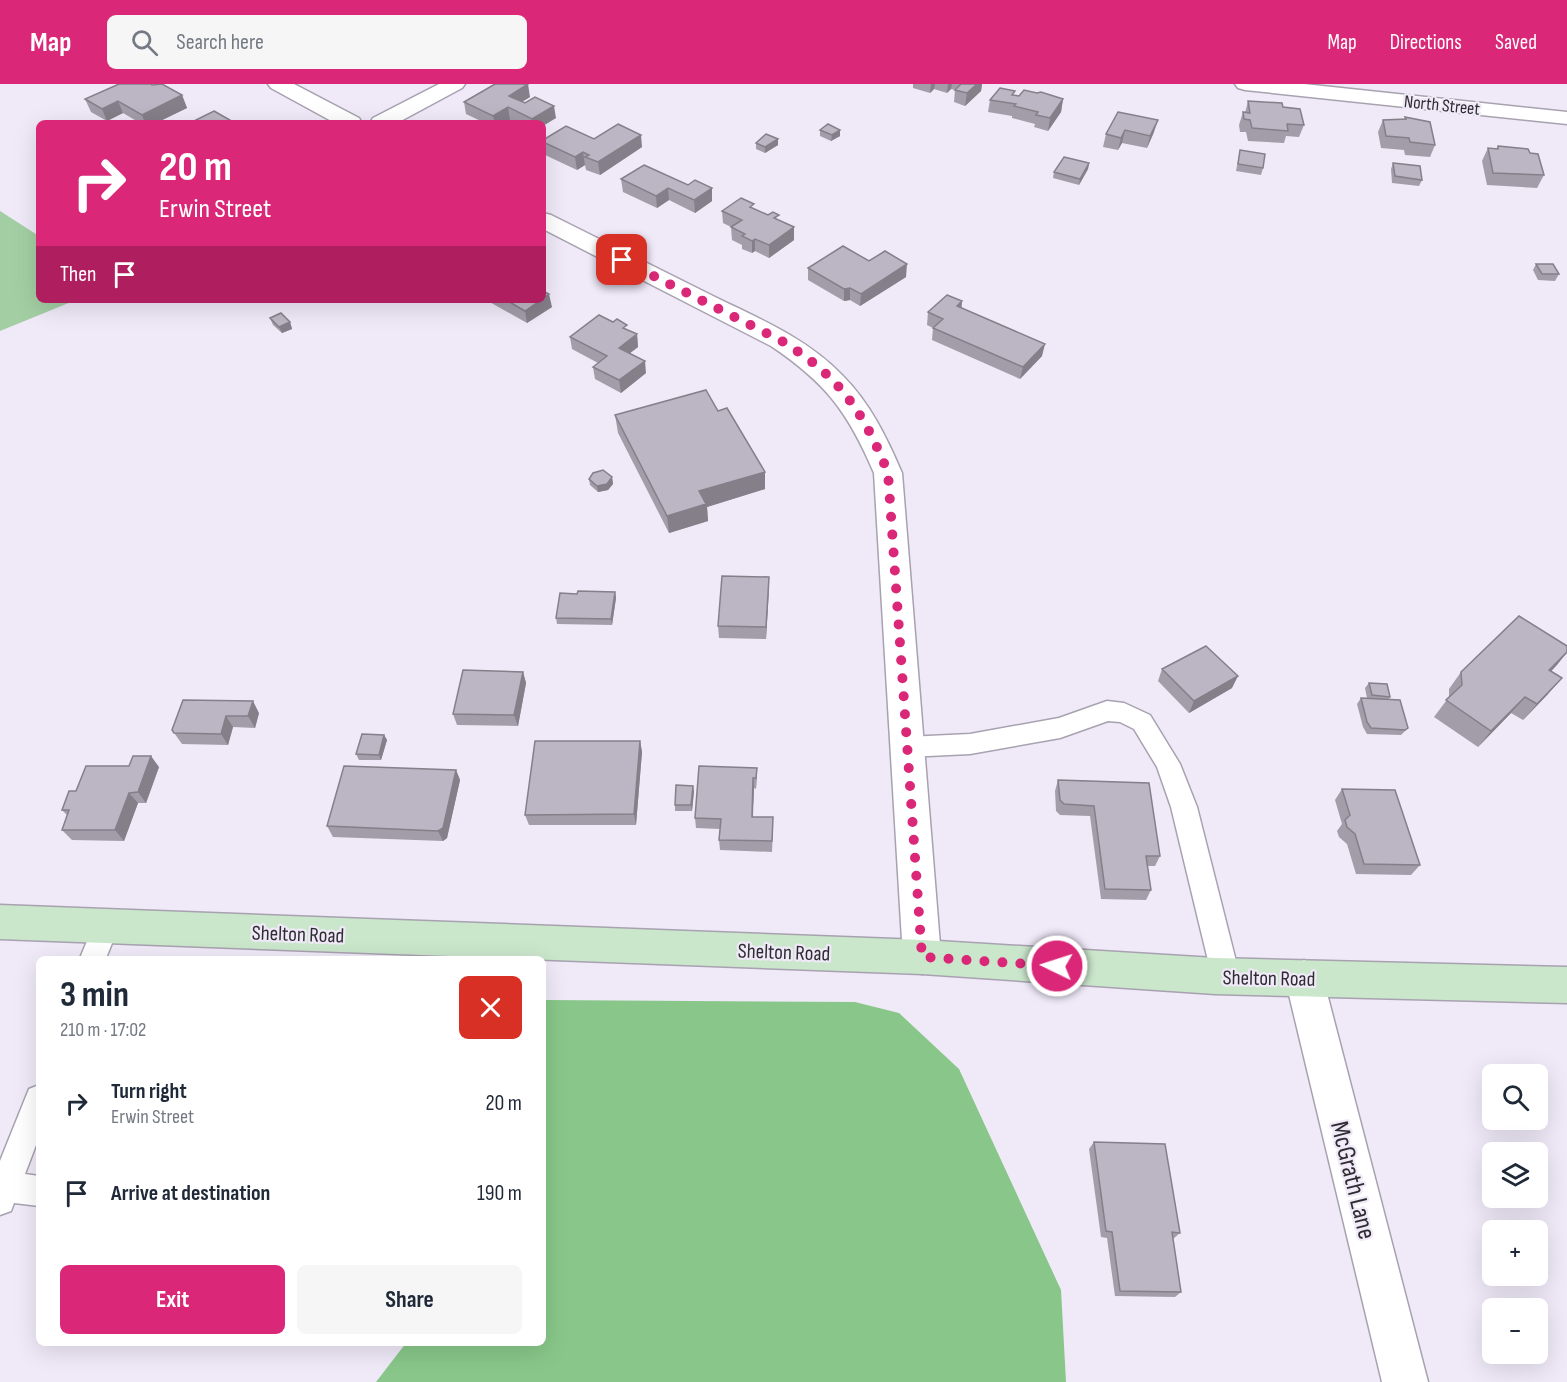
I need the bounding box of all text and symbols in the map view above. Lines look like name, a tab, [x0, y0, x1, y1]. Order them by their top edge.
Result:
search box	[107, 15, 527, 69]
text: Map	[30, 26, 71, 59]
icon: search	[128, 26, 161, 59]
text: Search here	[176, 29, 264, 56]
text: Map	[1327, 30, 1357, 55]
text: Directions	[1390, 30, 1462, 55]
text: Saved	[1495, 30, 1537, 55]
street label: North Street	[1403, 91, 1481, 120]
text: 20 m	[159, 142, 232, 193]
icon: right	[60, 144, 138, 222]
text: Erwin Street	[159, 193, 271, 225]
pin	[596, 234, 647, 285]
icon: arrive	[605, 243, 638, 276]
icon: arrive	[108, 258, 141, 291]
text: Then	[60, 261, 96, 288]
street label: Shelton Road	[251, 920, 345, 949]
position arrow	[1025, 934, 1089, 998]
street label: Shelton Road	[737, 938, 831, 967]
street label: Shelton Road	[1222, 965, 1315, 992]
text: 3 min	[60, 974, 129, 1017]
button: close	[459, 976, 522, 1039]
text: 210 m · 17:02	[60, 1018, 146, 1042]
map controls	[1482, 1064, 1548, 1364]
button: search	[1482, 1064, 1548, 1130]
text: Turn right	[111, 1078, 187, 1105]
icon: right	[60, 1087, 93, 1120]
text: 20 m	[486, 1090, 522, 1117]
text: Erwin Street	[111, 1105, 194, 1129]
street label: McGrath Lane	[1323, 1118, 1382, 1242]
button: layers	[1482, 1142, 1548, 1208]
icon: arrive	[60, 1177, 93, 1210]
text: Arrive at destination	[111, 1180, 270, 1207]
text: 190 m	[477, 1180, 522, 1207]
button: +	[1482, 1220, 1548, 1286]
button: Exit	[60, 1265, 285, 1334]
button: Share	[297, 1265, 522, 1334]
button: −	[1482, 1298, 1548, 1364]

